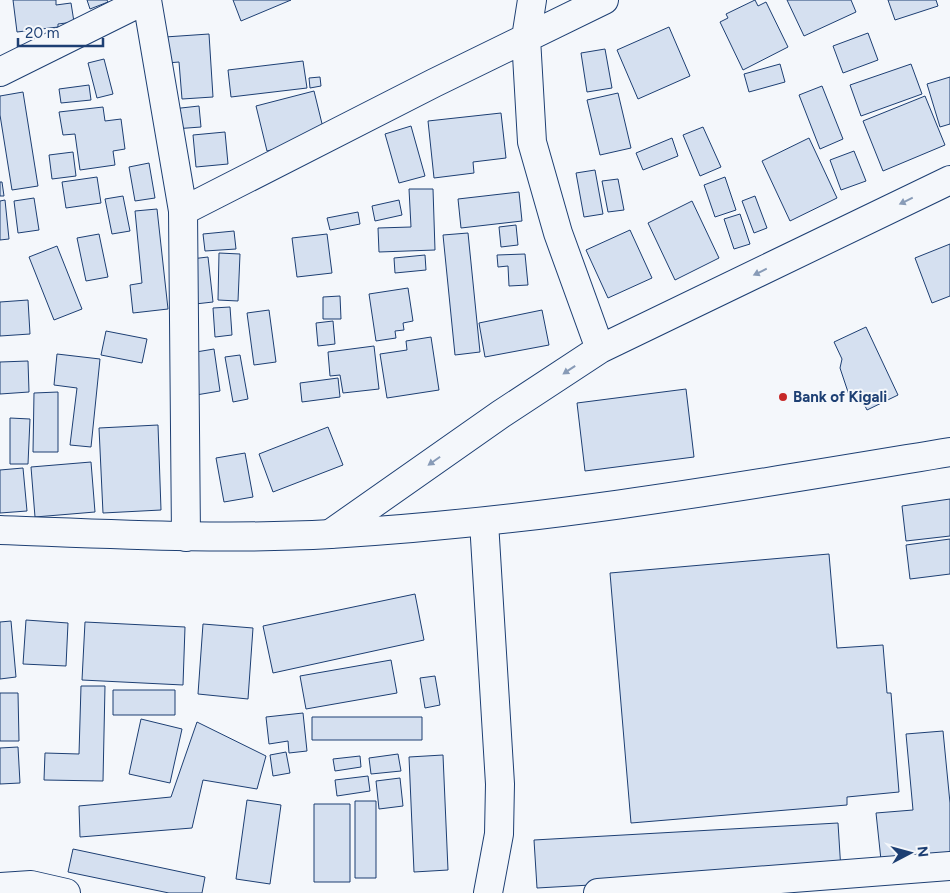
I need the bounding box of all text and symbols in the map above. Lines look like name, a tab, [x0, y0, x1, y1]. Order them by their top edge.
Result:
scale bar	[18, 15, 102, 47]
text: 20 m	[25, 24, 59, 42]
one-way arrow	[899, 198, 913, 206]
one-way arrow	[753, 268, 767, 276]
one-way arrow	[562, 365, 575, 374]
place label: Bank of Kigali	[793, 388, 887, 406]
marker: Bank of Kigali	[777, 391, 789, 403]
one-way arrow	[427, 456, 441, 466]
north arrow	[885, 828, 935, 878]
text: N	[913, 845, 931, 858]

